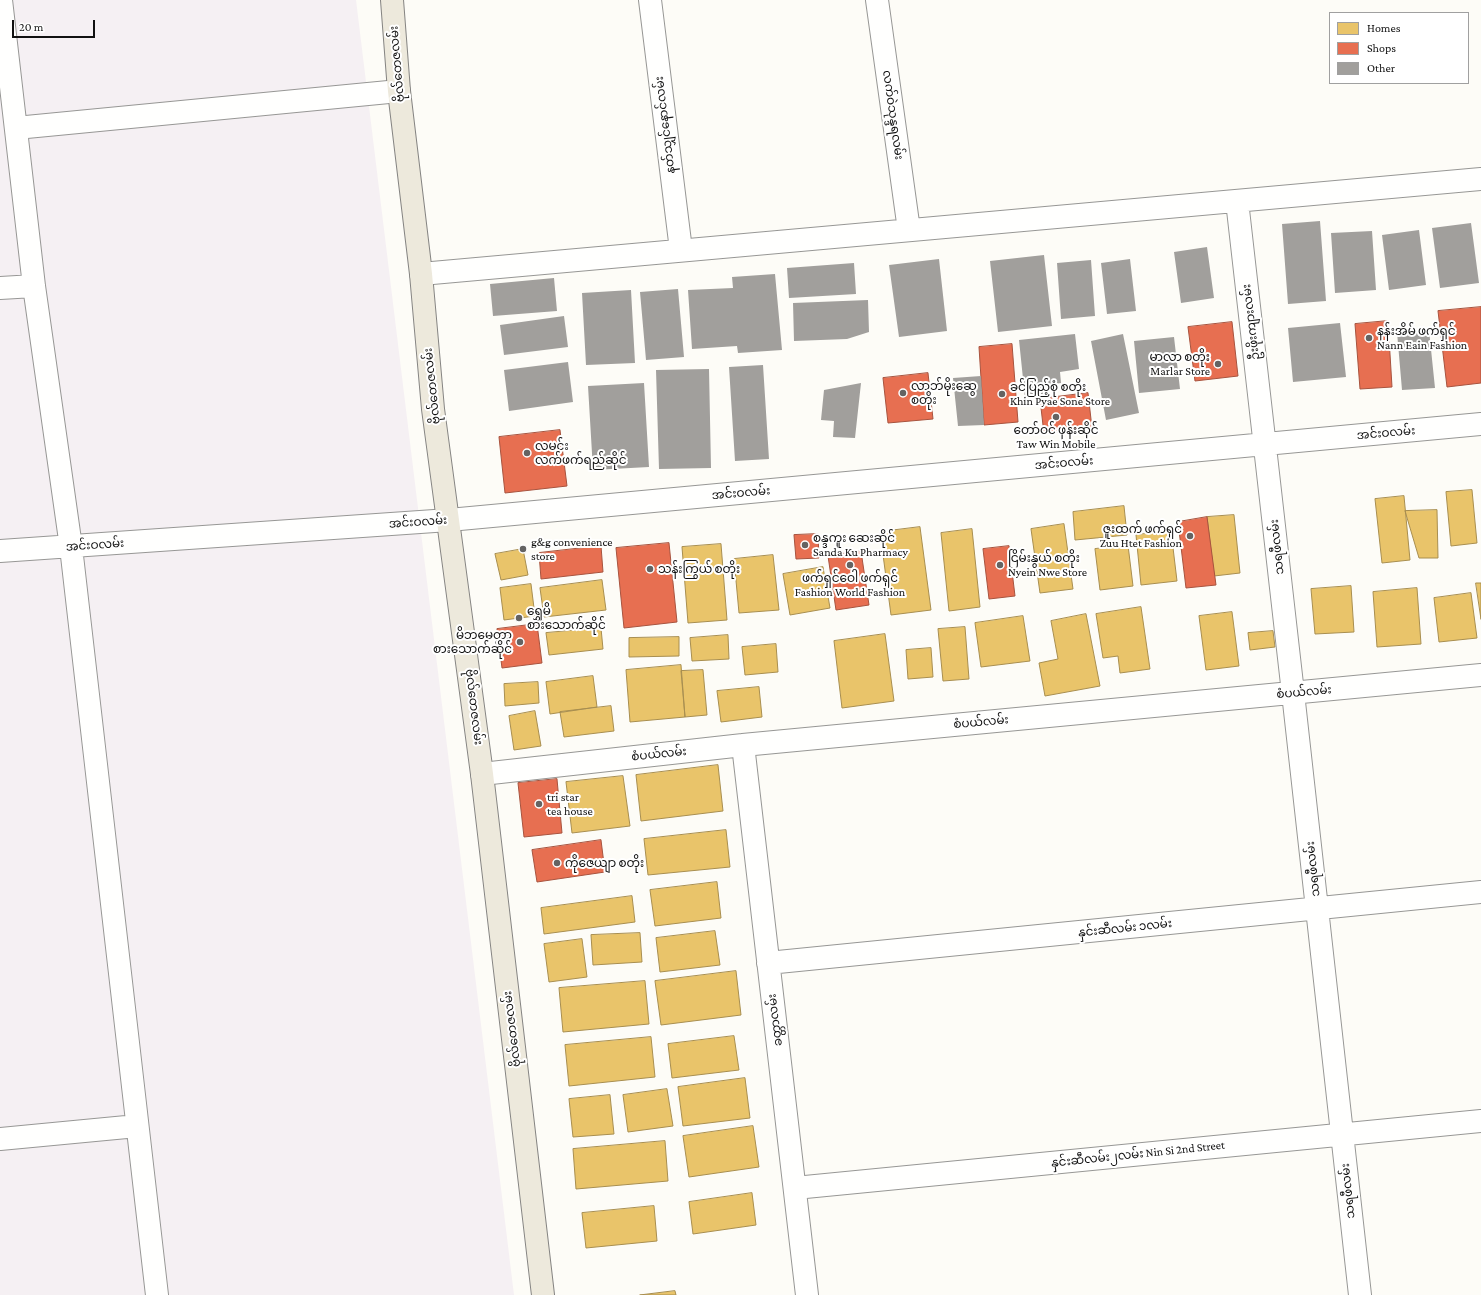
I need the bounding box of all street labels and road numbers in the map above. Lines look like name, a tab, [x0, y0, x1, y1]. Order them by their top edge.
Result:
street label: ဗိုလ်တေဇလမ်း	[386, 25, 408, 103]
street label: လက်ဝဲသုန္ဒရလမ်း	[880, 69, 906, 161]
street label: နတ်သျှင်နောင်လမ်း	[652, 75, 678, 175]
street label: ဦးဖိုးကျားလမ်း	[1239, 283, 1263, 361]
street label: ဗိုလ်တေဇလမ်း	[421, 347, 443, 425]
street label: အင်းဝလမ်း	[1356, 423, 1416, 443]
street label: အင်းဝလမ်း	[1034, 453, 1094, 473]
street label: အင်းဝလမ်း	[711, 483, 771, 503]
street label: အင်းဝလမ်း	[388, 513, 448, 531]
street label: သရဖီလမ်း	[1267, 519, 1287, 575]
street label: အင်းဝလမ်း	[65, 536, 125, 554]
street label: ဗိုလ်တေဇလမ်း	[462, 668, 486, 746]
street label: စံပယ်လမ်း	[1276, 682, 1332, 702]
street label: စံပယ်လမ်း	[953, 712, 1009, 732]
street label: စံပယ်လမ်း	[631, 744, 687, 764]
street label: သရဖီလမ်း	[1303, 841, 1323, 897]
street label: နှင်းဆီလမ်း ၁လမ်း	[1077, 916, 1173, 940]
street label: ဗိုလ်တေဇလမ်း	[500, 990, 524, 1068]
street label: ခတ္တာလမ်း	[765, 993, 785, 1047]
street label: နှင်းဆီလမ်း၂လမ်း Nin Si 2nd Street	[1050, 1138, 1226, 1170]
street label: သရဖီလမ်း	[1338, 1163, 1358, 1219]

